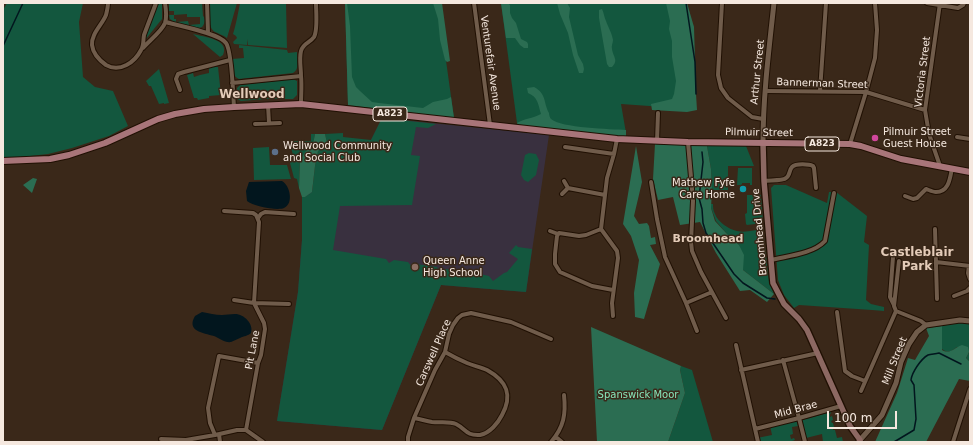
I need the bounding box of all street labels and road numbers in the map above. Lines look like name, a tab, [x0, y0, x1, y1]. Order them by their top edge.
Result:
street label: Venturefair Avenue	[477, 15, 503, 111]
street label: Victoria Street	[913, 36, 933, 108]
street label: Arthur Street	[749, 39, 767, 105]
street label: Bannerman Street	[776, 76, 868, 92]
road number: A823	[373, 107, 407, 121]
street label: Pilmuir Street	[725, 126, 793, 140]
road number: A823	[805, 137, 839, 151]
street label: Broomhead Drive	[750, 188, 770, 276]
street label: Carswell Place	[414, 318, 454, 388]
street label: Pit Lane	[243, 329, 263, 371]
street label: Mill Street	[880, 335, 910, 387]
street label: Mid Brae	[773, 398, 819, 422]

